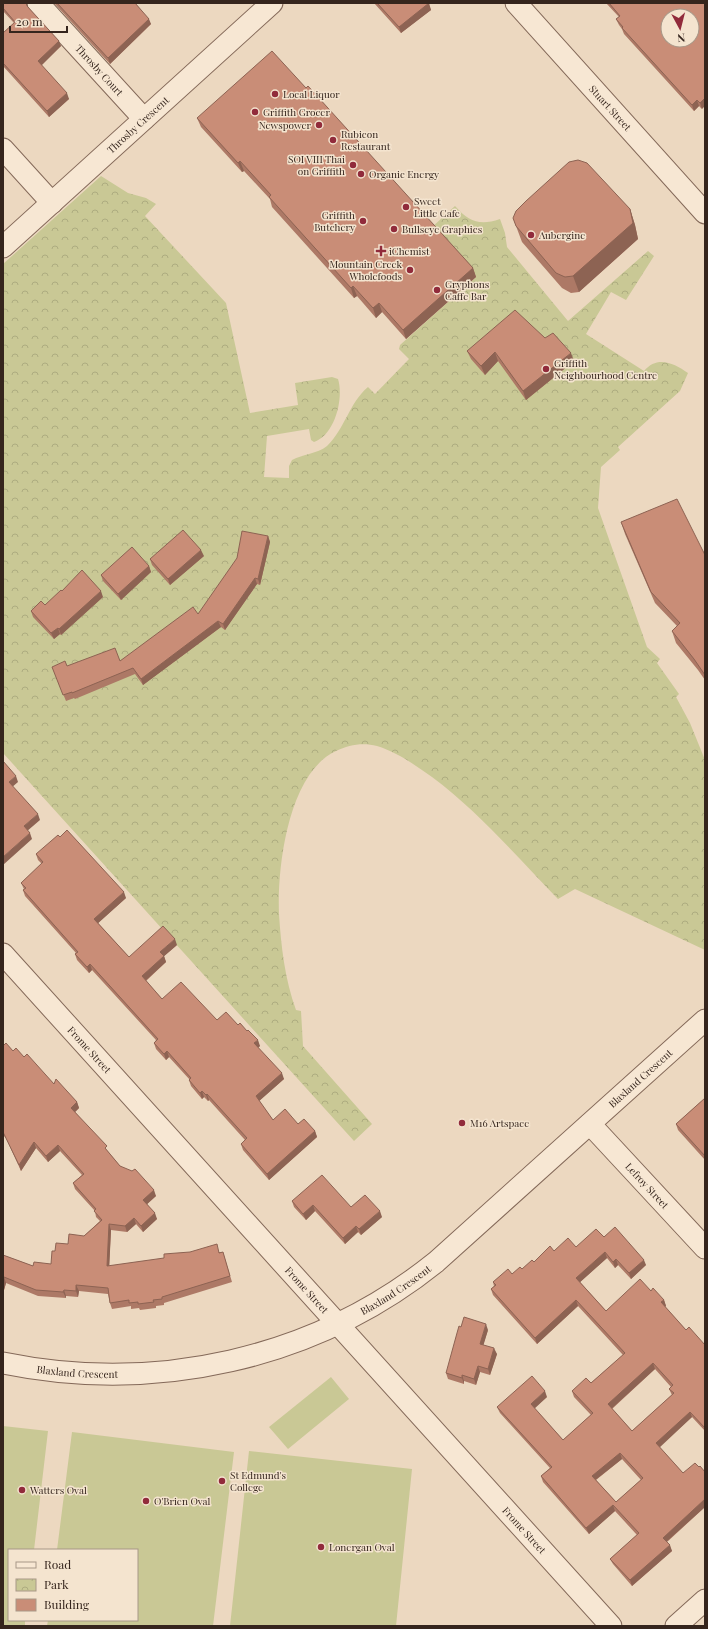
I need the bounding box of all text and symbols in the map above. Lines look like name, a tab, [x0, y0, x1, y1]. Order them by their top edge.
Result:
scale bar	[10, 8, 67, 34]
north arrow	[660, 8, 700, 48]
text: 20 m	[16, 13, 43, 29]
text: N	[676, 30, 686, 46]
street label: Throsby Court	[72, 41, 127, 99]
street label: Stuart Street	[586, 82, 635, 134]
place label: Local Liquor	[283, 87, 340, 101]
marker: Local Liquor	[270, 89, 280, 99]
street label: Throsby Crescent	[104, 93, 172, 157]
place label: Griffith Grocer	[263, 105, 330, 119]
marker: Griffith Grocer	[250, 107, 260, 117]
place label: Newspower	[259, 118, 312, 132]
marker: Newspower	[314, 120, 324, 130]
place label: Rubicon Restaurant	[341, 127, 391, 153]
marker: Rubicon Restaurant	[328, 135, 338, 145]
place label: SOI VIII Thai on Griffith	[288, 152, 345, 178]
marker: SOI VIII Thai on Griffith	[348, 160, 358, 170]
place label: Organic Energy	[369, 167, 439, 181]
marker: Organic Energy	[356, 169, 366, 179]
place label: Sweet Little Cafe	[414, 194, 460, 220]
marker: Sweet Little Cafe	[401, 202, 411, 212]
place label: Griffith Butchery	[314, 208, 355, 234]
marker: Griffith Butchery	[358, 216, 368, 226]
place label: Bullseye Graphics	[402, 222, 482, 236]
marker: Bullseye Graphics	[389, 224, 399, 234]
place label: Aubergine	[538, 228, 585, 242]
marker: Aubergine	[526, 230, 536, 240]
place label: iChemist	[389, 244, 430, 258]
marker: iChemist	[376, 246, 386, 256]
place label: Mountain Creek Wholefoods	[330, 257, 402, 283]
marker: Mountain Creek Wholefoods	[405, 265, 415, 275]
place label: Gryphons Caffe Bar	[445, 277, 489, 303]
marker: Gryphons Caffe Bar	[432, 285, 442, 295]
place label: Griffith Neighbourhood Centre	[554, 356, 657, 382]
marker: Griffith Neighbourhood Centre	[541, 364, 551, 374]
street label: Frome Street	[65, 1023, 115, 1076]
street label: Blaxland Crescent	[605, 1045, 676, 1111]
place label: M16 Artspace	[470, 1116, 529, 1130]
marker: M16 Artspace	[457, 1118, 467, 1128]
street label: Lefroy Street	[622, 1160, 672, 1212]
street label: Blaxland Crescent	[358, 1261, 434, 1318]
street label: Frome Street	[282, 1263, 332, 1317]
street label: Blaxland Crescent	[36, 1362, 119, 1381]
place label: St Edmund's College	[230, 1468, 286, 1494]
marker: St Edmund's College	[217, 1476, 227, 1486]
place label: Watters Oval	[29, 1483, 87, 1497]
marker: Watters Oval	[17, 1485, 27, 1495]
place label: O'Brien Oval	[154, 1494, 211, 1508]
marker: O'Brien Oval	[141, 1496, 151, 1506]
street label: Frome Street	[499, 1504, 550, 1557]
place label: Lonergan Oval	[329, 1540, 395, 1554]
marker: Lonergan Oval	[316, 1542, 326, 1552]
legend	[8, 1549, 138, 1621]
text: Road	[44, 1556, 71, 1572]
text: Park	[44, 1576, 69, 1592]
text: Building	[44, 1596, 90, 1612]

